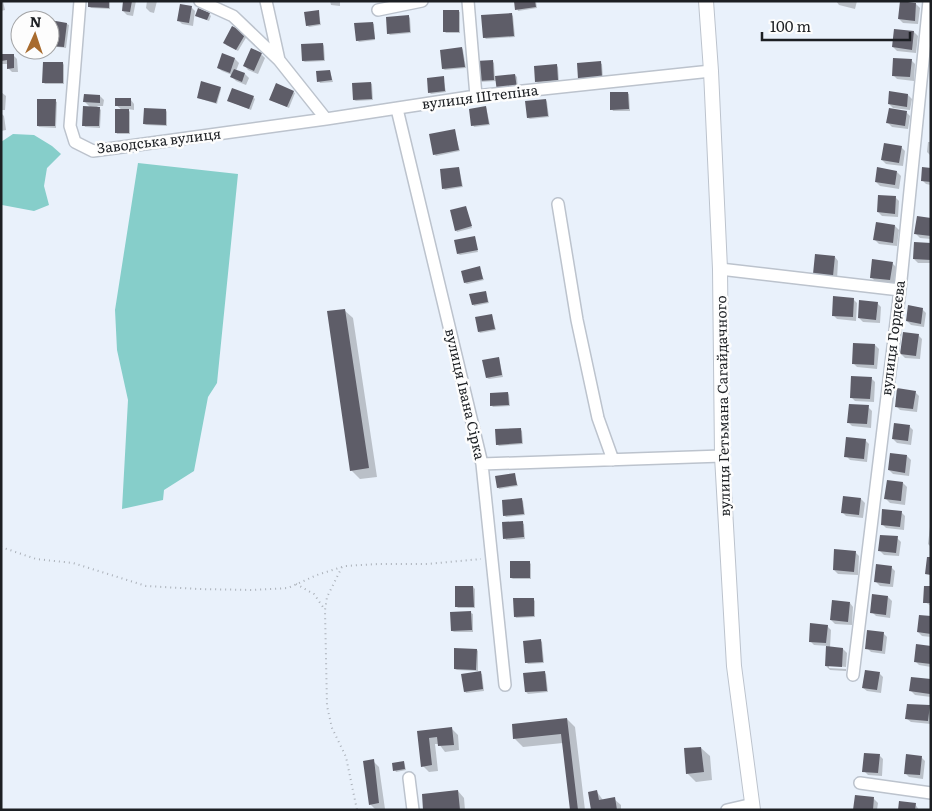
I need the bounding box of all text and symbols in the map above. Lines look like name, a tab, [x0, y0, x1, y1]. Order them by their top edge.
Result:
north arrow	[10, 10, 60, 60]
scale bar	[762, 10, 910, 42]
text: N	[29, 11, 42, 31]
text: 100 m	[770, 14, 811, 37]
street label: вулиця Штепіна	[421, 79, 540, 113]
street label: Заводська вулиця	[96, 122, 222, 158]
street label: вулиця Гордєєва	[875, 279, 909, 397]
street label: вулиця Гетьмана Сагайдачного	[710, 295, 734, 517]
street label: вулиця Івана Сірка	[441, 326, 491, 462]

